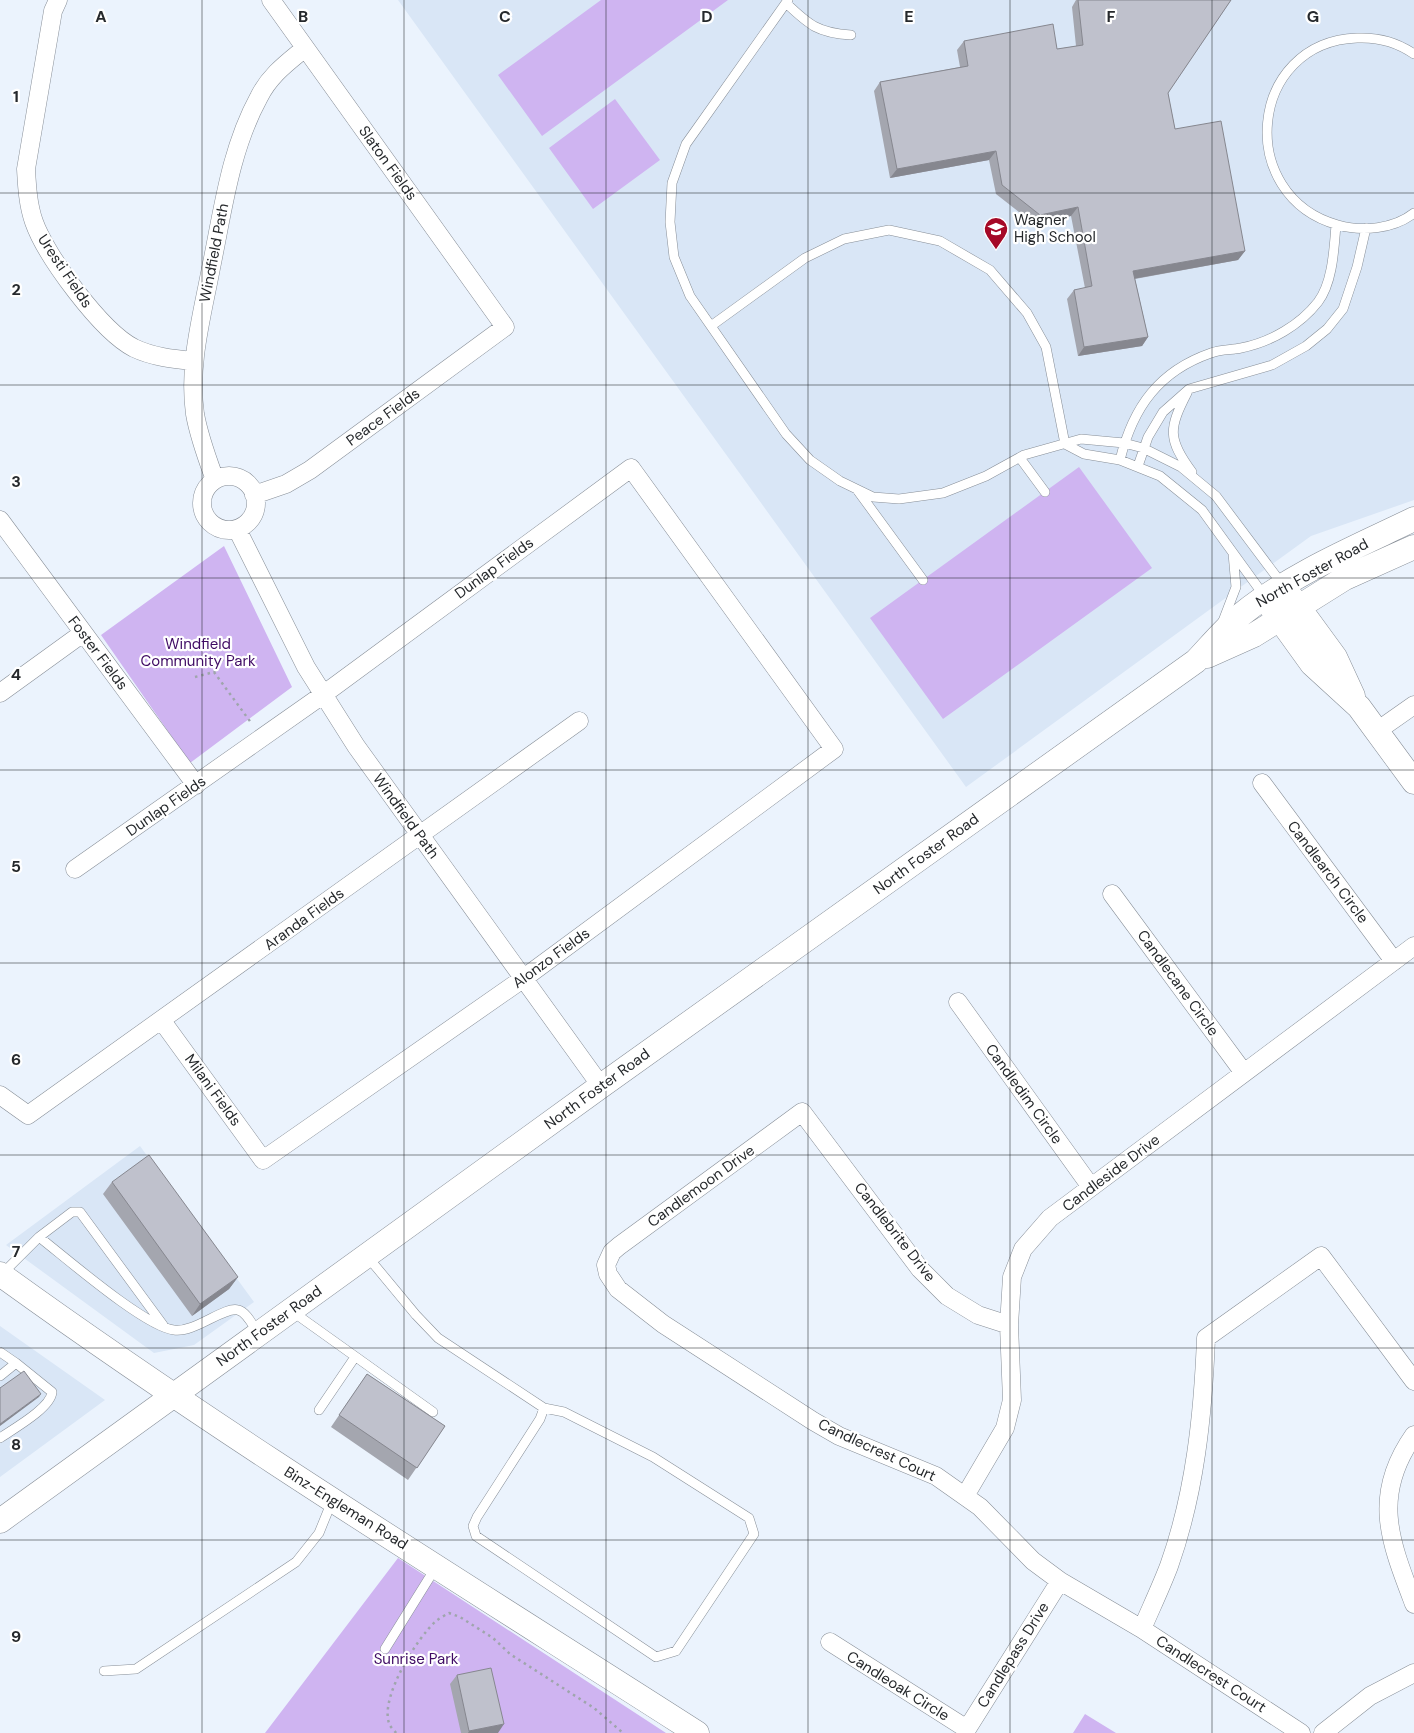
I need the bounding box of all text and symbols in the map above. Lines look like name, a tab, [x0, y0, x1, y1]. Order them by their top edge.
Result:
text: A	[95, 6, 107, 27]
text: B	[298, 6, 308, 27]
text: C	[499, 6, 511, 27]
text: D	[701, 6, 713, 27]
text: E	[904, 6, 914, 27]
text: F	[1107, 6, 1116, 27]
text: G	[1307, 6, 1319, 27]
text: 1	[13, 86, 19, 107]
street label: Slaton Fields	[354, 122, 422, 204]
street label: Windfield Path	[195, 202, 233, 304]
place label: Wagner High School	[1014, 210, 1096, 247]
school or university icon: Wagner High School	[983, 216, 1009, 250]
street label: Uresti Fields	[33, 230, 97, 312]
text: 2	[11, 279, 21, 300]
street label: Peace Fields	[342, 383, 424, 451]
text: 3	[11, 471, 21, 492]
street label: Dunlap Fields	[451, 533, 537, 603]
street label: North Foster Road	[1252, 534, 1372, 612]
street label: Foster Fields	[64, 612, 132, 694]
park label: Windfield Community Park	[140, 634, 256, 671]
text: 4	[11, 664, 21, 685]
street label: Windfield Path	[368, 769, 444, 863]
street label: Dunlap Fields	[122, 771, 210, 841]
street label: North Foster Road	[869, 809, 983, 899]
street label: Candlearch Circle	[1283, 817, 1373, 927]
text: 5	[11, 856, 21, 877]
street label: Aranda Fields	[260, 883, 348, 955]
street label: Alonzo Fields	[508, 923, 594, 993]
street label: Candlecane Circle	[1133, 926, 1223, 1040]
street label: Candledim Circle	[981, 1040, 1067, 1148]
street label: North Foster Road	[540, 1044, 654, 1134]
text: 6	[11, 1049, 21, 1070]
street label: Milani Fields	[180, 1050, 246, 1130]
street label: Candleside Drive	[1058, 1130, 1164, 1216]
street label: Candlemoon Drive	[643, 1140, 759, 1232]
street label: Candlebrite Drive	[850, 1178, 940, 1286]
text: 7	[12, 1241, 21, 1262]
street label: North Foster Road	[212, 1281, 326, 1371]
street label: Candlecrest Court	[815, 1414, 939, 1486]
text: 8	[11, 1434, 21, 1455]
street label: Binz-Engleman Road	[280, 1462, 412, 1554]
street label: Candlepass Drive	[972, 1598, 1054, 1712]
text: 9	[11, 1626, 21, 1647]
street label: Candlecrest Court	[1152, 1631, 1270, 1717]
street label: Candleoak Circle	[843, 1646, 953, 1726]
park label: Sunrise Park	[374, 1649, 459, 1669]

